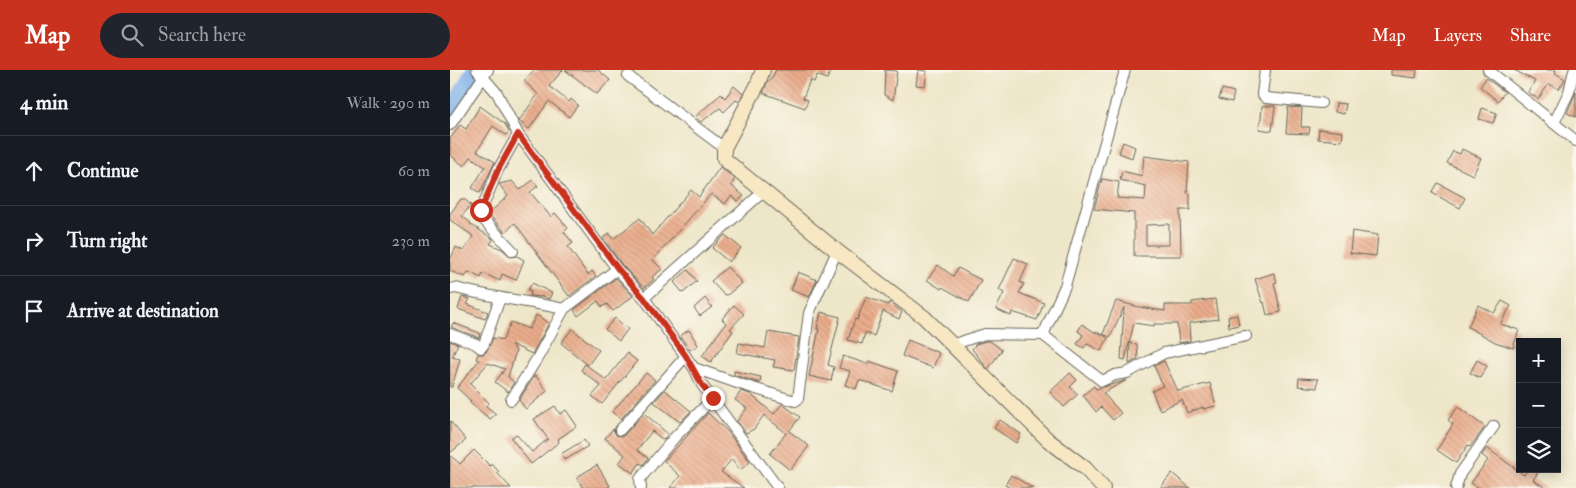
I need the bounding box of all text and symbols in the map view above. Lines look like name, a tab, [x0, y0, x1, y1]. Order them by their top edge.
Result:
search box	[100, 13, 450, 58]
text: Map	[25, 20, 70, 51]
icon: search	[118, 21, 146, 49]
text: Search here	[158, 23, 246, 47]
text: Map	[1372, 24, 1406, 47]
text: Layers	[1434, 24, 1482, 47]
text: Share	[1510, 24, 1551, 47]
text: 4 min	[20, 89, 68, 116]
text: Walk · 290 m	[347, 93, 430, 113]
icon: ahead	[20, 157, 48, 185]
text: Continue	[67, 159, 138, 183]
text: 60 m	[398, 161, 430, 181]
route start	[470, 199, 493, 222]
icon: right	[20, 227, 48, 255]
text: Turn right	[67, 229, 147, 253]
text: 230 m	[392, 231, 430, 251]
icon: arrive	[20, 297, 48, 325]
text: Arrive at destination	[67, 299, 219, 323]
map controls	[1516, 338, 1561, 473]
button: +	[1516, 338, 1561, 383]
button: −	[1516, 383, 1561, 428]
route end	[702, 387, 725, 410]
button: layers	[1516, 428, 1561, 473]

